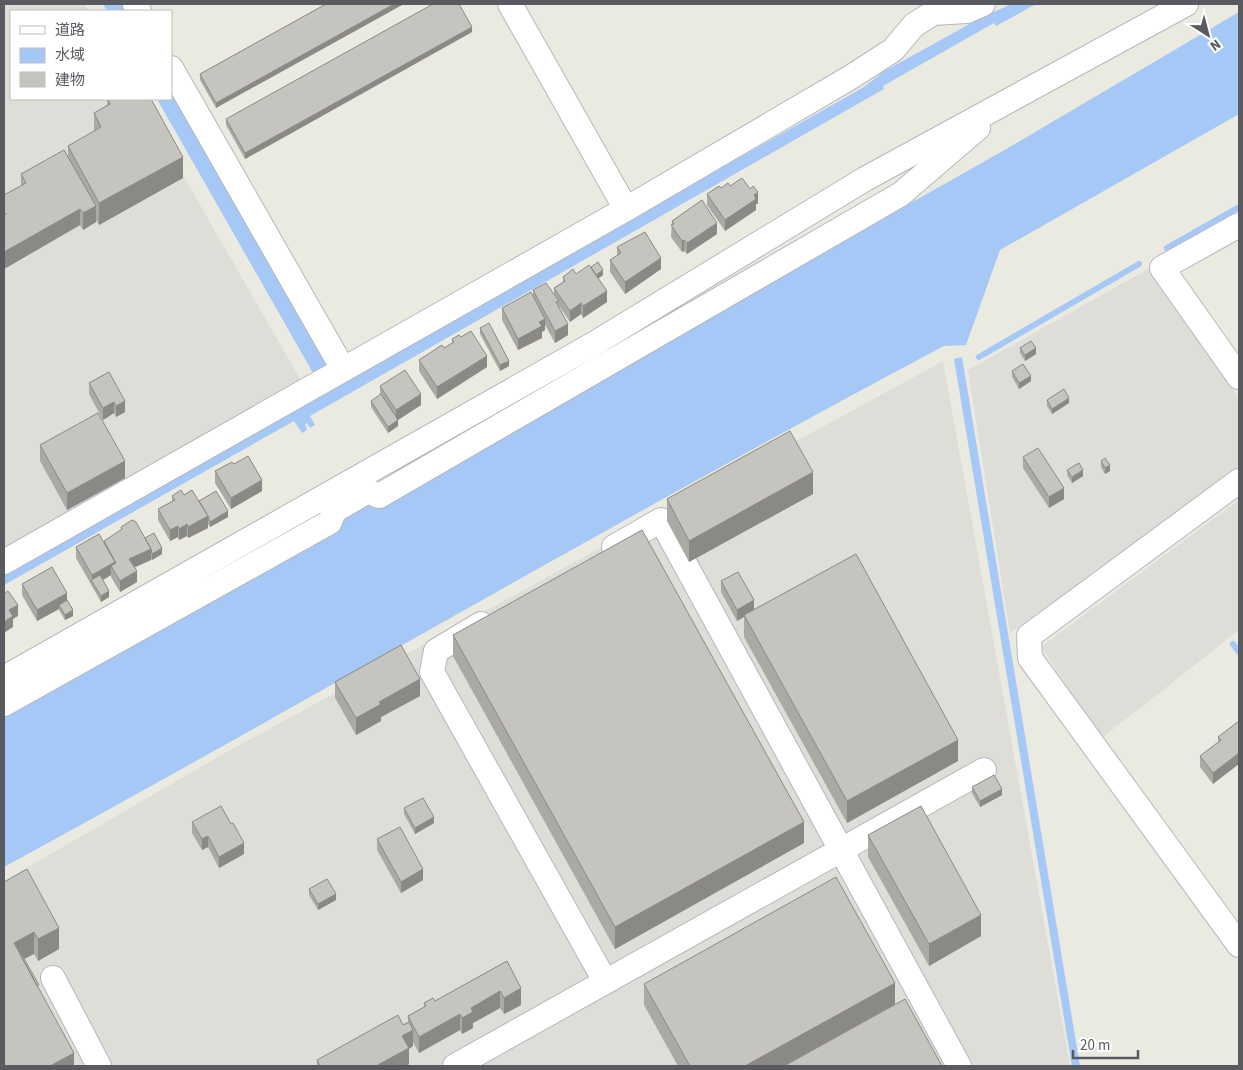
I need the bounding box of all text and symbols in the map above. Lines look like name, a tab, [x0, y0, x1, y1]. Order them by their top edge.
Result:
legend	[10, 10, 172, 100]
north arrow	[1183, 10, 1233, 60]
text: 道路	[55, 20, 85, 41]
text: N	[1205, 34, 1225, 56]
text: 水域	[55, 45, 85, 66]
text: 建物	[55, 70, 85, 91]
scale bar	[1073, 1028, 1138, 1060]
text: 20 m	[1080, 1035, 1110, 1056]

